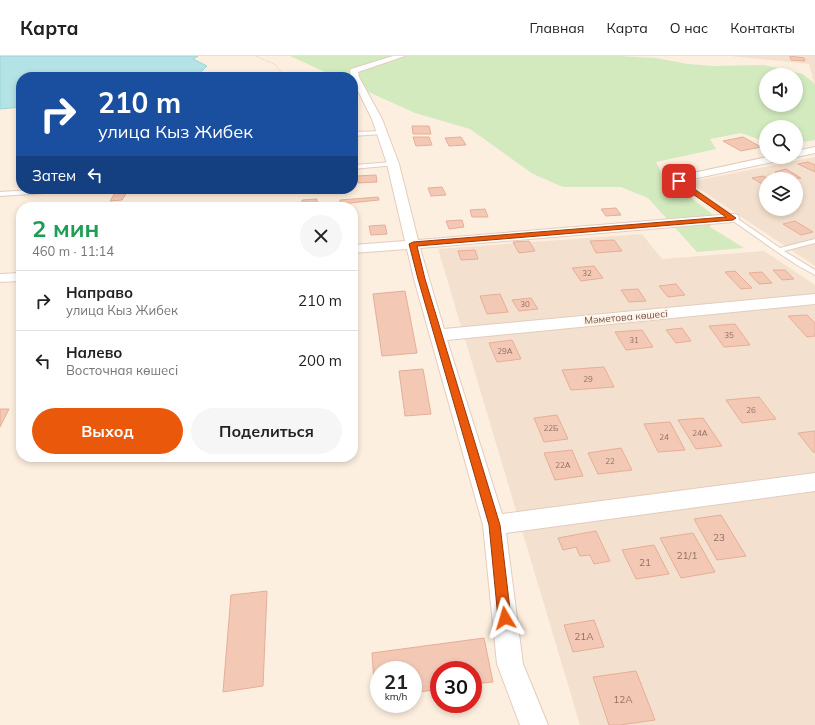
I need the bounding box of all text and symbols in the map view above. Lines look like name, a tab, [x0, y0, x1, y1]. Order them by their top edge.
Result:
text: Карта	[20, 16, 78, 40]
text: Главная	[530, 19, 585, 37]
text: Карта	[607, 19, 648, 37]
text: О нас	[670, 19, 708, 37]
text: Контакты	[730, 19, 795, 37]
map controls	[759, 68, 803, 216]
button: sound	[759, 68, 803, 112]
text: 210 m	[98, 85, 181, 120]
icon: right	[32, 88, 84, 140]
text: улица Кыз Жибек	[98, 120, 253, 143]
button: search	[759, 120, 803, 164]
icon: left	[84, 164, 106, 186]
pin	[662, 164, 696, 198]
text: Затем	[32, 166, 76, 185]
icon: arrive	[668, 170, 690, 192]
button: layers	[759, 172, 803, 216]
text: 2 мин	[32, 213, 99, 243]
button: close	[300, 215, 342, 257]
text: 460 m · 11:14	[32, 243, 114, 259]
house number: 32	[582, 268, 592, 278]
text: Направо	[66, 283, 133, 302]
icon: right	[32, 290, 54, 312]
text: 210 m	[298, 291, 342, 310]
house number: 30	[520, 299, 530, 309]
text: улица Кыз Жибек	[66, 302, 178, 318]
street label: Мәметова көшесі	[584, 307, 668, 327]
house number: 35	[724, 330, 734, 340]
house number: 31	[629, 335, 639, 345]
text: Налево	[66, 343, 122, 362]
house number: 29А	[497, 346, 513, 356]
icon: left	[32, 350, 54, 372]
text: 200 m	[298, 351, 342, 370]
text: Восточная көшесі	[66, 362, 178, 378]
house number: 29	[583, 374, 593, 384]
house number: 26	[746, 405, 756, 415]
button: Выход	[32, 408, 183, 454]
button: Поделиться	[191, 408, 342, 454]
house number: 22Б	[543, 423, 559, 433]
house number: 24А	[692, 428, 708, 438]
house number: 24	[659, 432, 669, 442]
house number: 22	[605, 456, 615, 466]
house number: 22А	[555, 460, 571, 470]
house number: 23	[713, 531, 725, 544]
house number: 21/1	[677, 549, 697, 562]
house number: 21	[639, 556, 651, 569]
position arrow	[484, 597, 526, 639]
house number: 21А	[574, 630, 594, 643]
speed limit sign: 30	[430, 661, 482, 713]
text: 21	[384, 669, 408, 694]
text: km/h	[385, 690, 407, 703]
house number: 12А	[613, 693, 633, 706]

